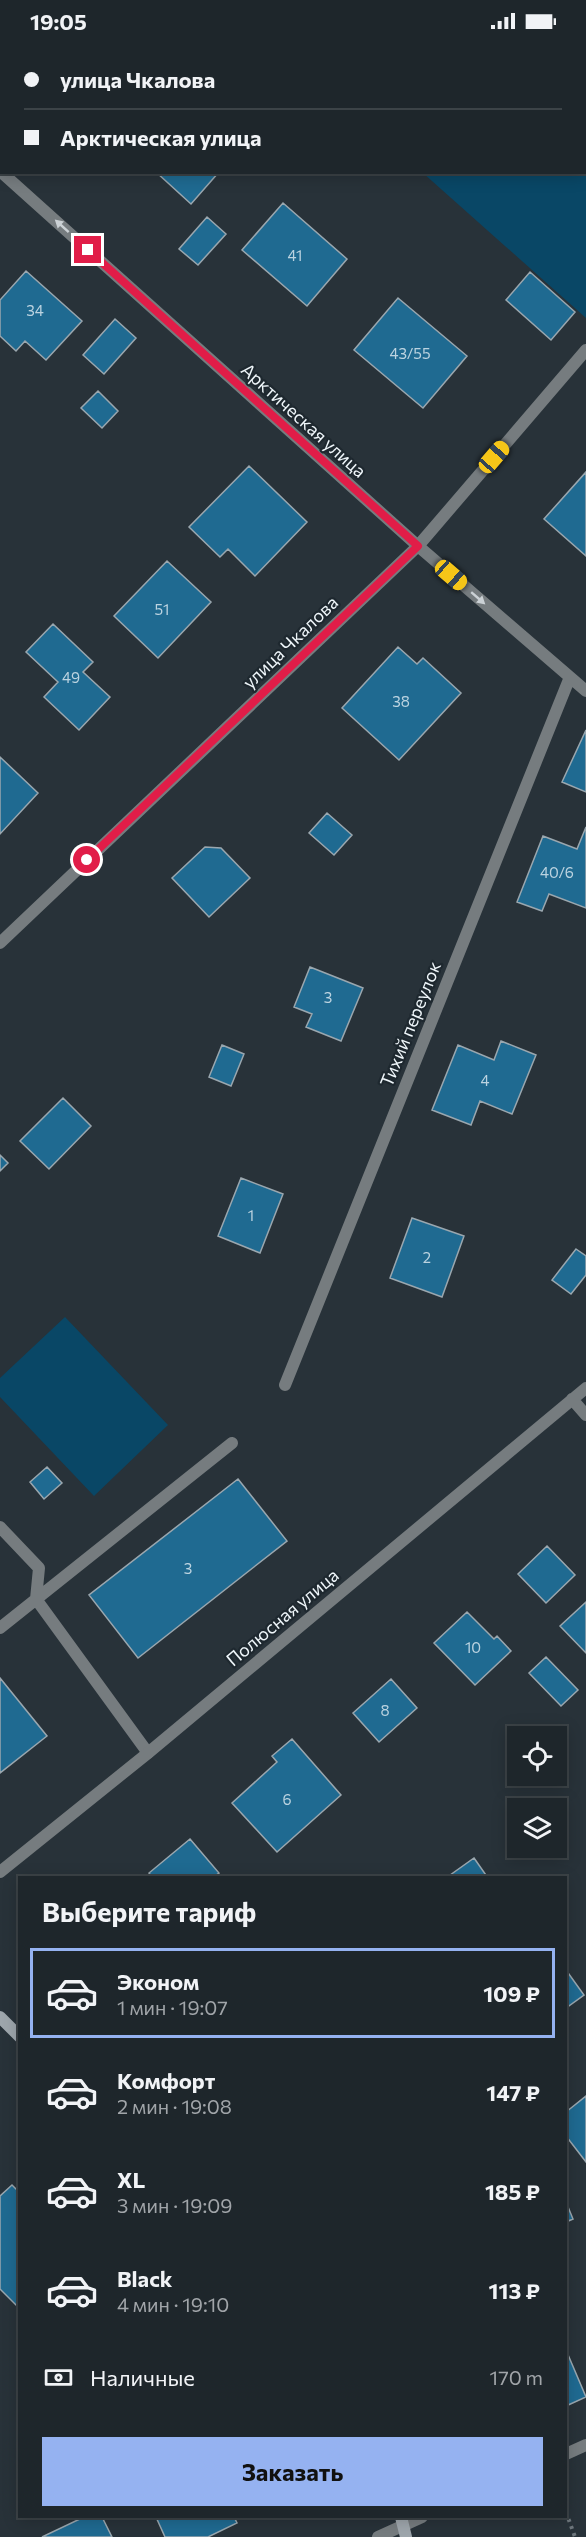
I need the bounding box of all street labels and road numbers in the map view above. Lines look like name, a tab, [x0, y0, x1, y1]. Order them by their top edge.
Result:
street label: Арктическая улица	[237, 358, 371, 482]
street label: улица Чкалова	[238, 591, 342, 693]
street label: Тихий переулок	[375, 958, 445, 1090]
street label: Полюсная улица	[221, 1564, 343, 1670]

